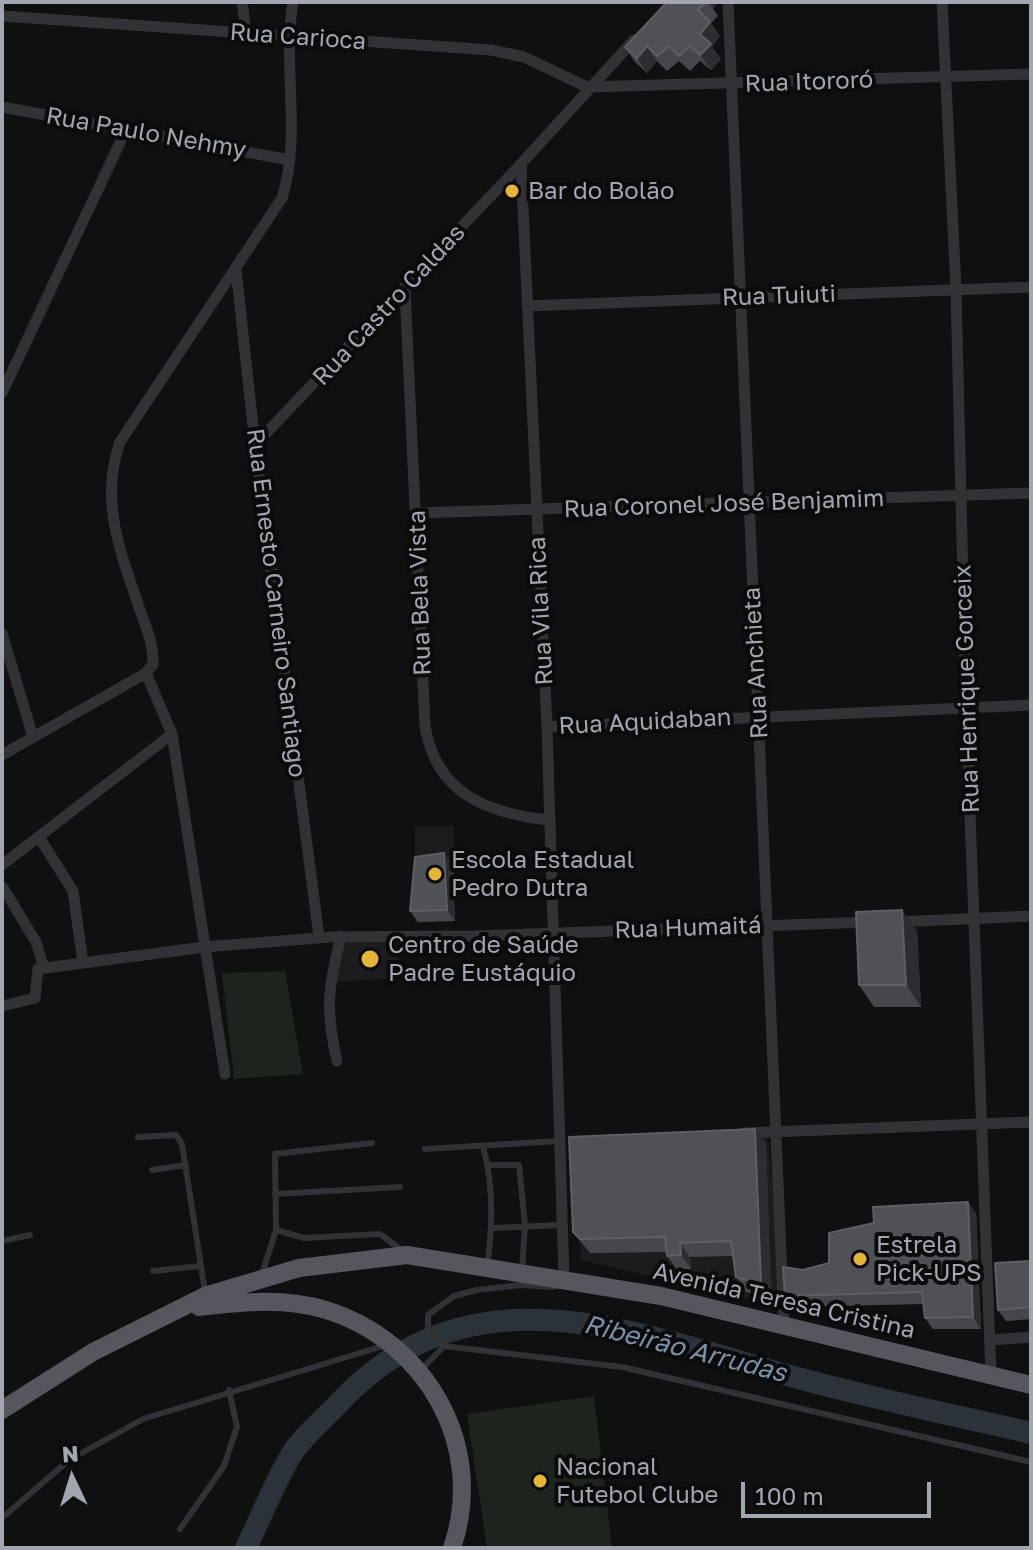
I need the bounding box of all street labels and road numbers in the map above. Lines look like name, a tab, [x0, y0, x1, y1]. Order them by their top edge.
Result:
street label: Rua Carioca	[229, 18, 367, 56]
street label: Rua Itororó	[744, 65, 874, 99]
street label: Rua Paulo Nehmy	[44, 101, 248, 165]
street label: Rua Castro Caldas	[307, 218, 471, 392]
street label: Rua Tuiuti	[721, 280, 837, 312]
street label: Rua Ernesto Carneiro Santiago	[240, 427, 312, 779]
street label: Rua Coronel José Benjamim	[563, 484, 885, 524]
street label: Rua Bela Vista	[403, 510, 437, 676]
street label: Rua Vila Rica	[523, 536, 559, 686]
street label: Rua Henrique Gorceix	[948, 564, 986, 814]
street label: Rua Anchieta	[738, 586, 774, 740]
street label: Rua Aquidaban	[558, 703, 732, 741]
street label: Rua Humaitá	[614, 911, 762, 945]
street label: Avenida Teresa Cristina	[650, 1257, 918, 1345]

